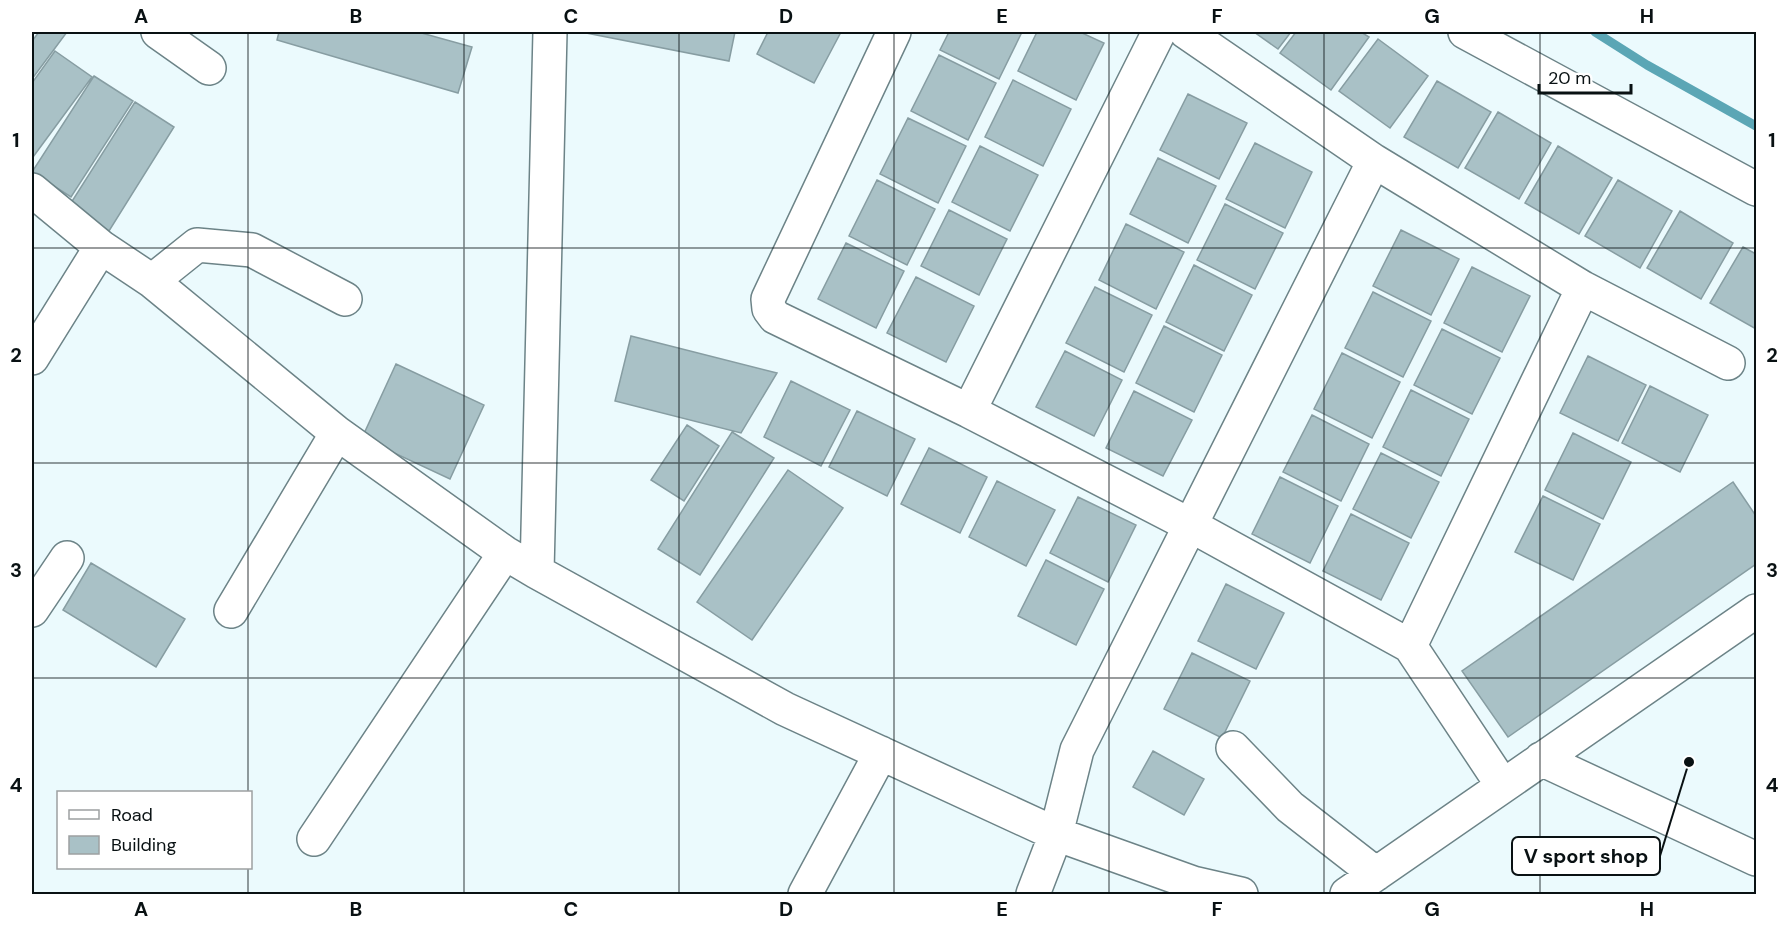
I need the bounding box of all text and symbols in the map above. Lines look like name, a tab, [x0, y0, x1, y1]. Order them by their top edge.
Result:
text: A	[134, 3, 148, 29]
text: B	[350, 3, 362, 29]
text: C	[564, 3, 578, 29]
text: D	[779, 3, 793, 29]
text: E	[996, 3, 1008, 29]
text: F	[1211, 3, 1223, 29]
text: G	[1424, 3, 1440, 29]
text: H	[1640, 3, 1654, 29]
scale bar	[1539, 57, 1630, 95]
text: 20 m	[1548, 66, 1591, 90]
text: 1	[12, 127, 20, 153]
text: 1	[1768, 127, 1776, 153]
text: 2	[10, 342, 22, 368]
text: 2	[1766, 342, 1778, 368]
text: 3	[10, 557, 22, 583]
text: 3	[1766, 557, 1778, 583]
text: 4	[10, 772, 23, 798]
text: 4	[1766, 772, 1779, 798]
legend	[57, 791, 252, 869]
text: Road	[111, 803, 153, 827]
text: Building	[111, 833, 176, 857]
callout: V sport shop	[1512, 837, 1660, 875]
text: V sport shop	[1524, 843, 1648, 869]
text: A	[134, 896, 148, 922]
text: B	[350, 896, 362, 922]
text: C	[564, 896, 578, 922]
text: D	[779, 896, 793, 922]
text: E	[996, 896, 1008, 922]
text: F	[1211, 896, 1223, 922]
text: G	[1424, 896, 1440, 922]
text: H	[1640, 896, 1654, 922]

